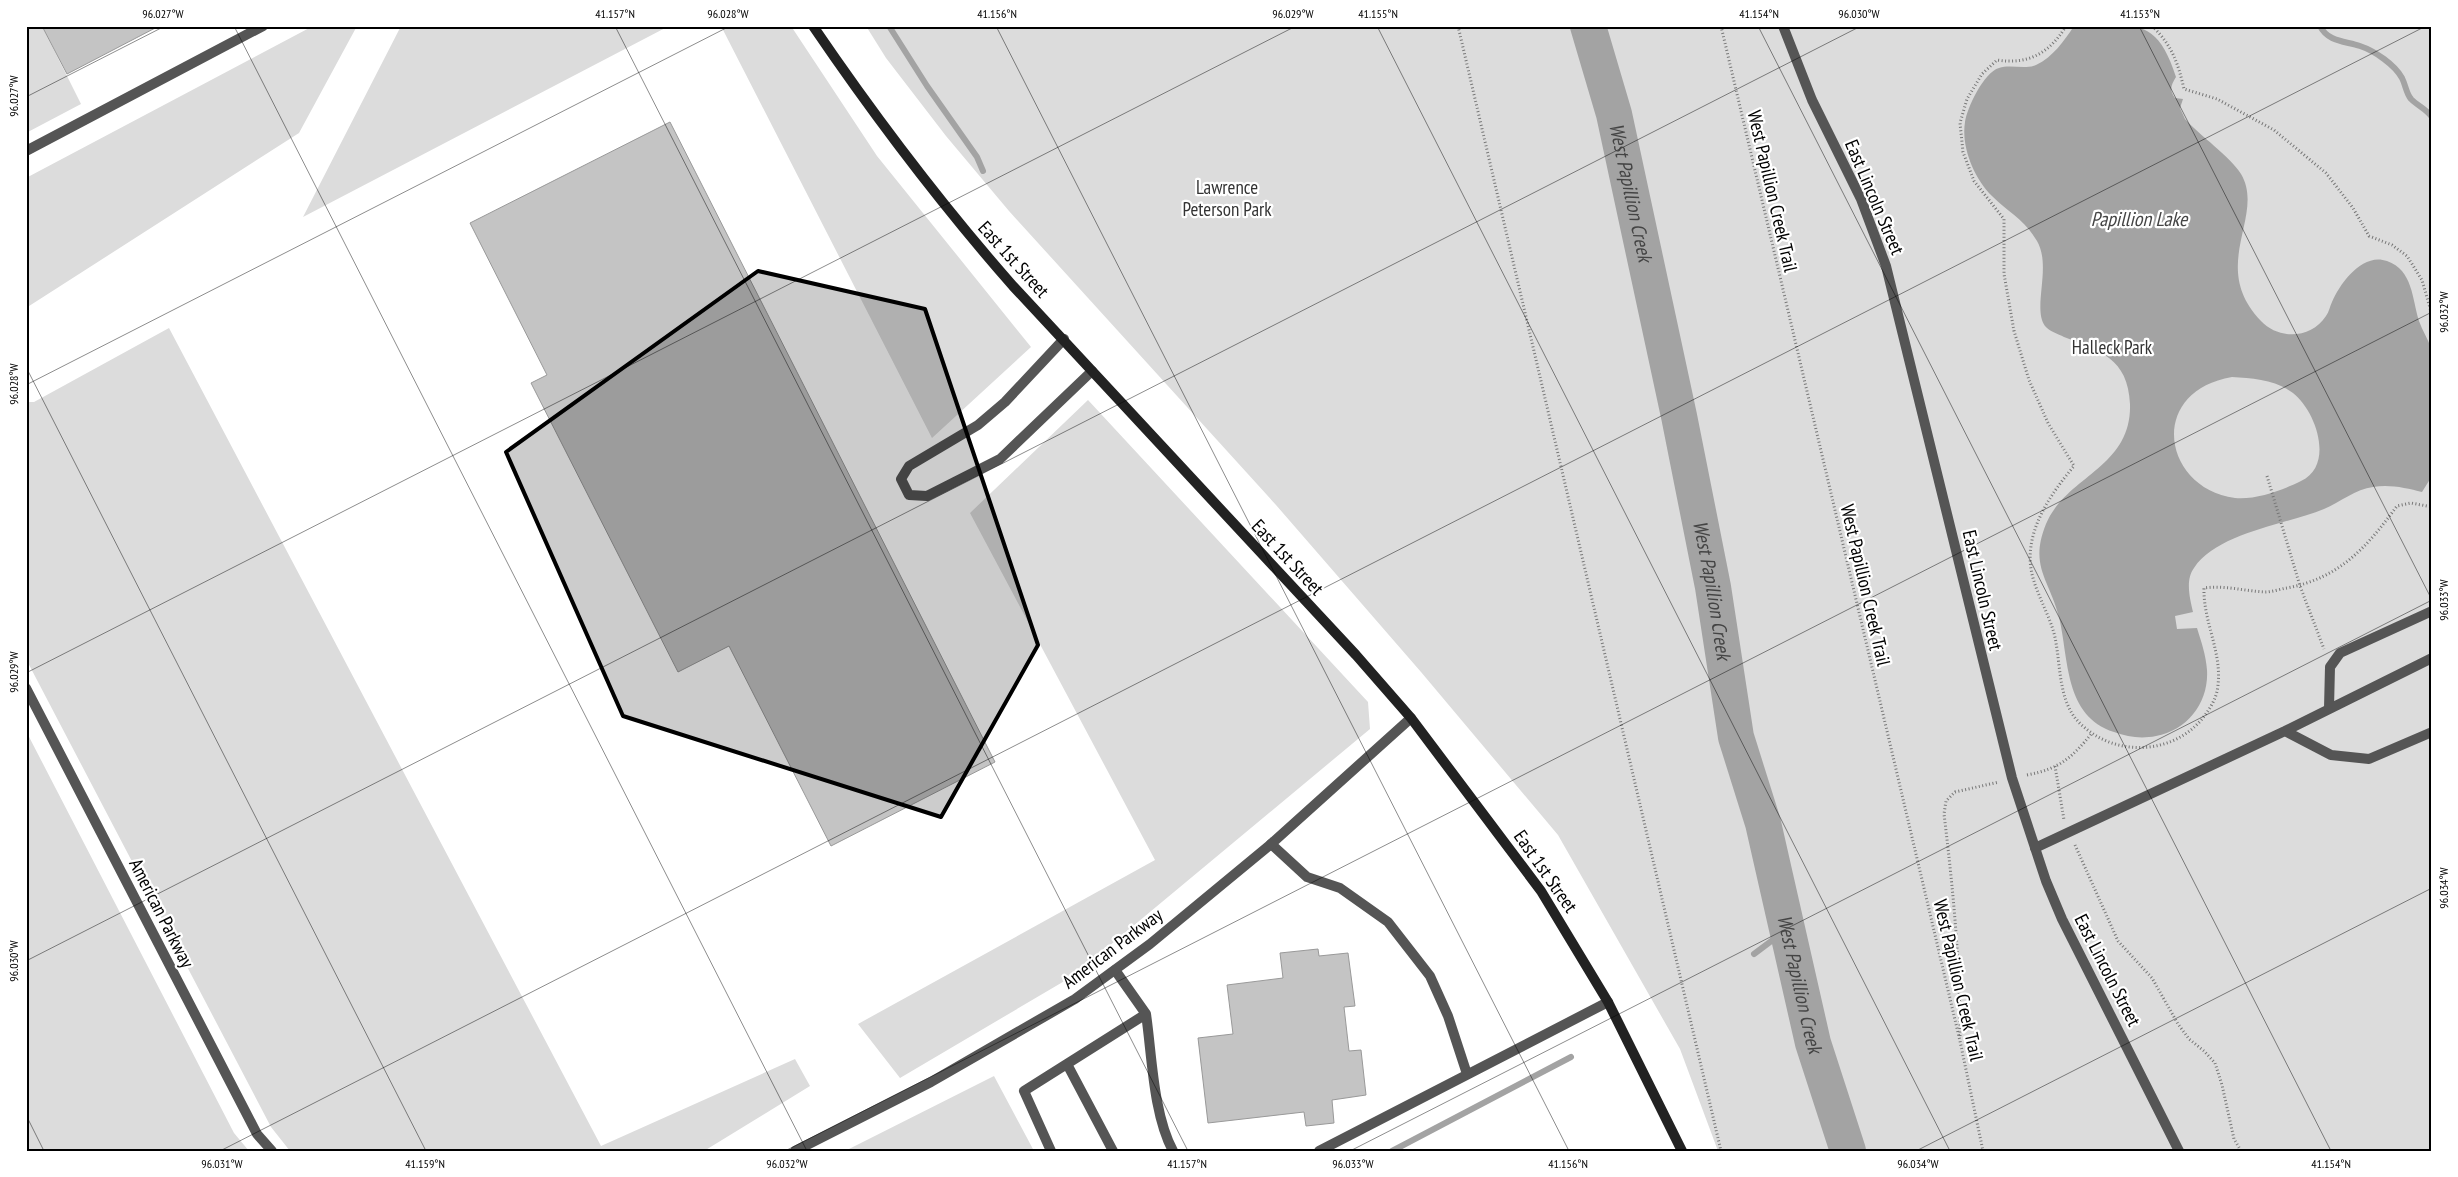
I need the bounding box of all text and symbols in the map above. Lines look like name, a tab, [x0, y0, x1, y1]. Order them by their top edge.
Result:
text: 96.027°W	[142, 6, 184, 21]
text: 41.157°N	[595, 6, 635, 21]
text: 96.028°W	[707, 6, 749, 21]
text: 41.156°N	[977, 6, 1017, 21]
text: 96.029°W	[1272, 6, 1314, 21]
text: 41.155°N	[1358, 6, 1398, 21]
text: 41.154°N	[1739, 6, 1779, 21]
text: 96.030°W	[1838, 6, 1880, 21]
text: 41.153°N	[2120, 6, 2160, 21]
text: 96.027°W	[6, 75, 21, 117]
street label: West Papillion Creek Trail	[1743, 108, 1803, 275]
water label: West Papillion Creek	[1603, 121, 1659, 266]
street label: East Lincoln Street	[1840, 136, 1910, 259]
park label: Lawrence Peterson Park	[1182, 175, 1272, 221]
water label: Papillion Lake	[2091, 206, 2189, 232]
street label: East 1st Street	[973, 216, 1055, 303]
text: 96.032°W	[2436, 291, 2451, 333]
park label: Halleck Park	[2072, 335, 2153, 359]
text: 96.028°W	[6, 363, 21, 405]
street label: West Papillion Creek Trail	[1836, 502, 1896, 669]
street label: East 1st Street	[1247, 514, 1330, 600]
water label: West Papillion Creek	[1687, 518, 1737, 664]
street label: East Lincoln Street	[1958, 528, 2009, 653]
text: 96.033°W	[2436, 579, 2451, 621]
text: 96.029°W	[6, 651, 21, 693]
street label: East 1st Street	[1509, 825, 1584, 917]
street label: American Parkway	[124, 854, 200, 972]
text: 96.034°W	[2436, 867, 2451, 909]
street label: West Papillion Creek Trail	[1929, 897, 1989, 1064]
street label: American Parkway	[1057, 902, 1168, 994]
street label: East Lincoln Street	[2069, 910, 2147, 1031]
water label: West Papillion Creek	[1771, 912, 1829, 1059]
text: 96.030°W	[6, 940, 21, 982]
text: 96.031°W	[201, 1156, 243, 1171]
text: 41.159°N	[405, 1156, 445, 1171]
text: 96.032°W	[766, 1156, 808, 1171]
text: 41.157°N	[1167, 1156, 1207, 1171]
text: 96.033°W	[1332, 1156, 1374, 1171]
text: 41.156°N	[1548, 1156, 1588, 1171]
text: 96.034°W	[1897, 1156, 1939, 1171]
text: 41.154°N	[2311, 1156, 2351, 1171]

